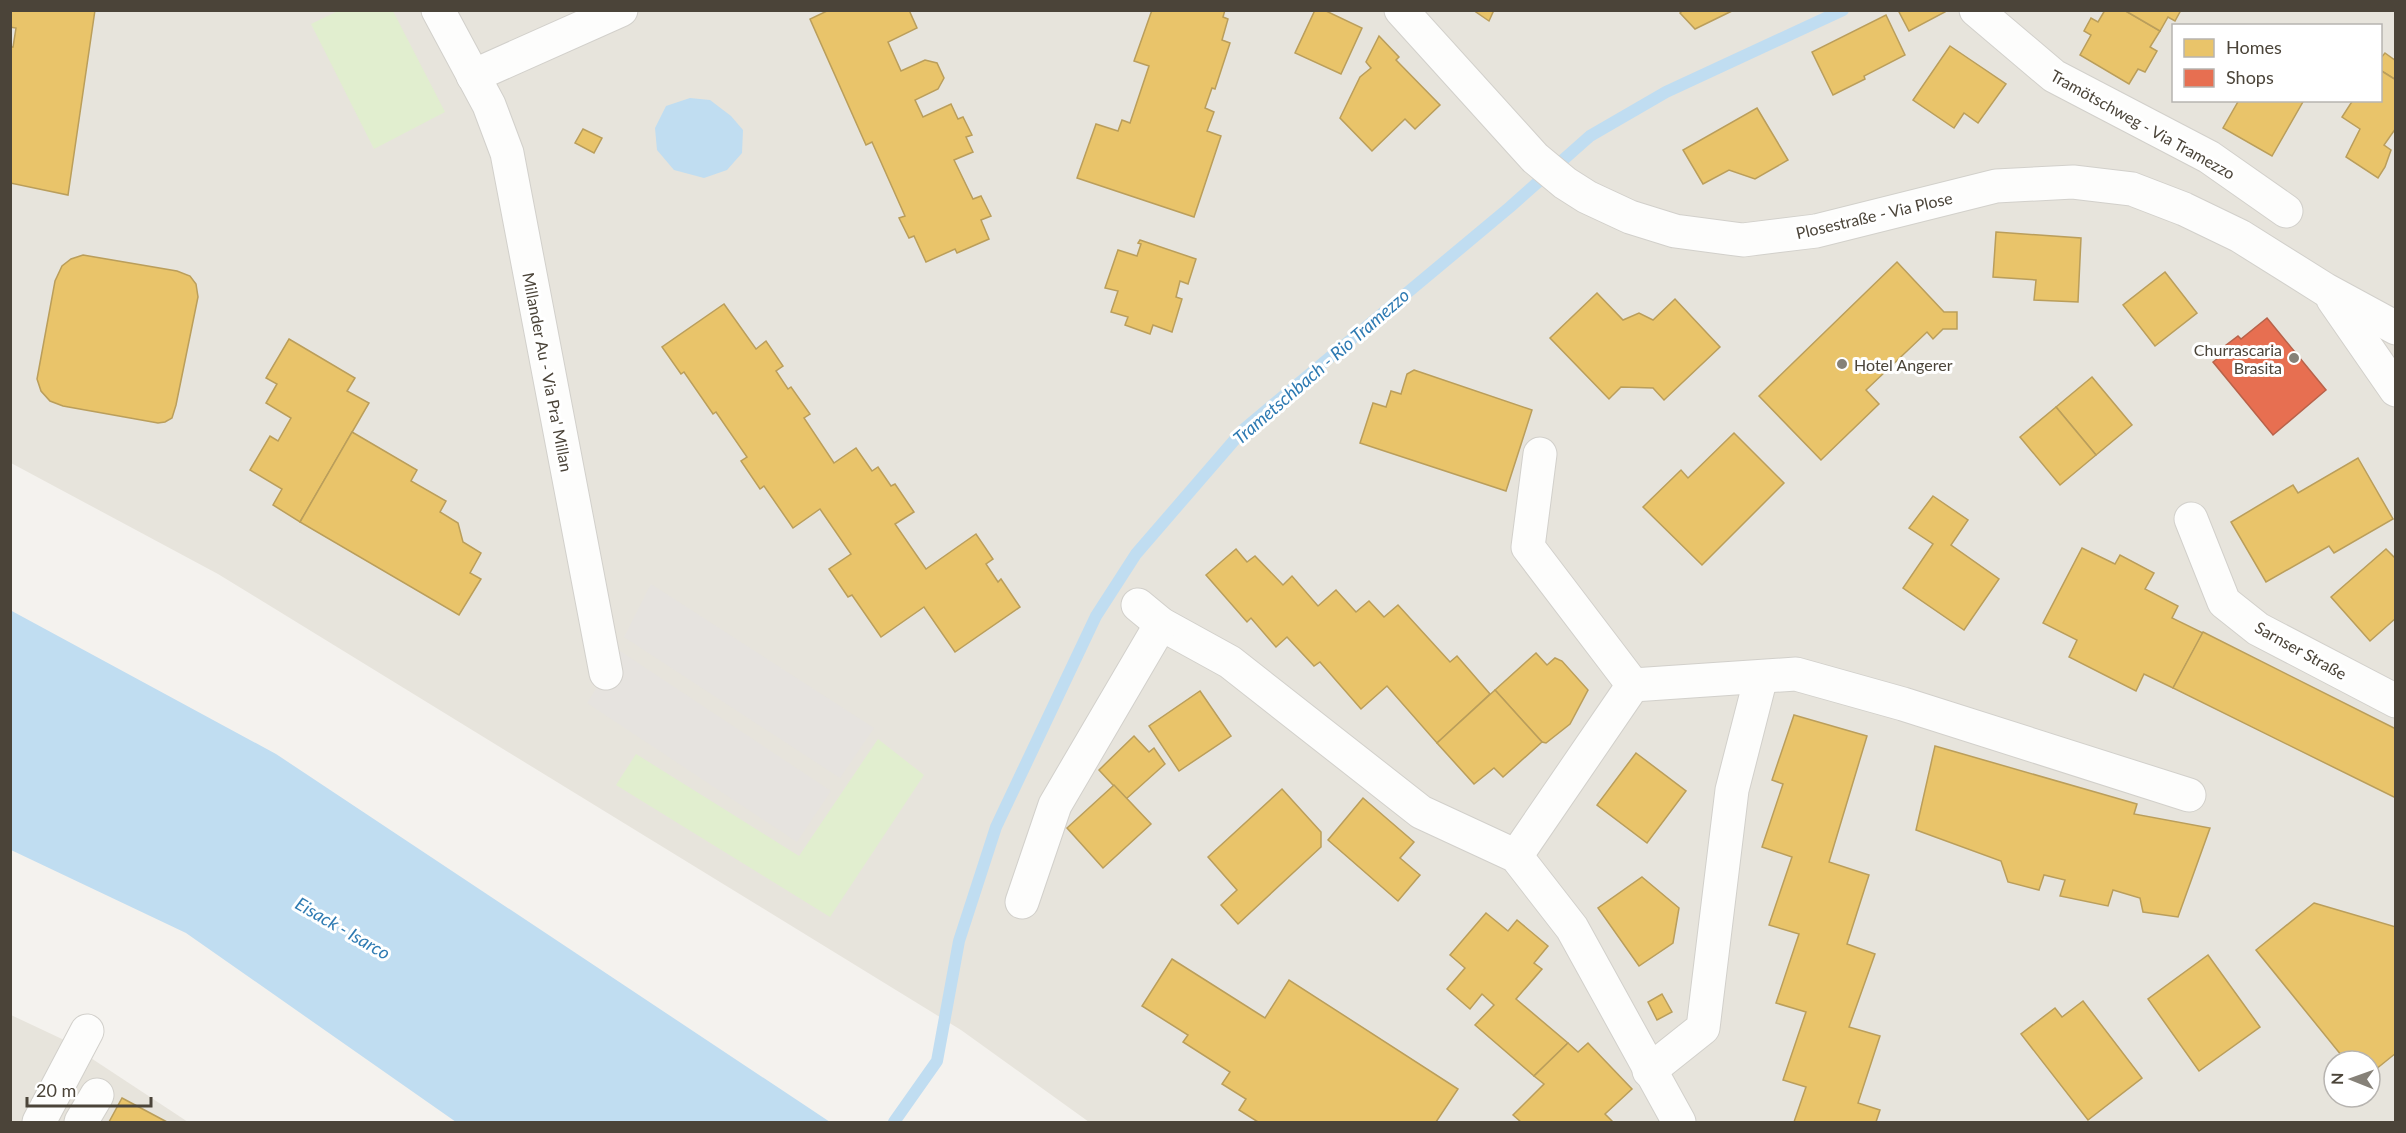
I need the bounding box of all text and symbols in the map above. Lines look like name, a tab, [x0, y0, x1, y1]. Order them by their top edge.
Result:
legend	[2172, 24, 2382, 102]
text: Homes	[2226, 36, 2282, 58]
street label: Tramötschweg - Via Tramezzo	[2047, 65, 2239, 183]
text: Shops	[2226, 66, 2274, 88]
street label: Plosestraße - Via Plose	[1794, 188, 1954, 242]
street label: Millander Au - Via Pra' Millan	[519, 271, 577, 473]
water label: Trametschbach - Rio Tramezzo	[1228, 284, 1414, 448]
place label: Churrascaria Brasita	[2194, 340, 2282, 377]
marker: Churrascaria Brasita	[2287, 351, 2301, 365]
place label: Hotel Angerer	[1854, 355, 1953, 374]
marker: Hotel Angerer	[1835, 357, 1849, 371]
street label: Sarnser Straße	[2252, 617, 2350, 683]
water label: Eisack - Isarco	[292, 892, 394, 964]
north arrow	[2322, 1049, 2382, 1109]
scale bar	[27, 1070, 152, 1108]
text: N	[2327, 1072, 2346, 1085]
text: 20 m	[36, 1079, 76, 1101]

